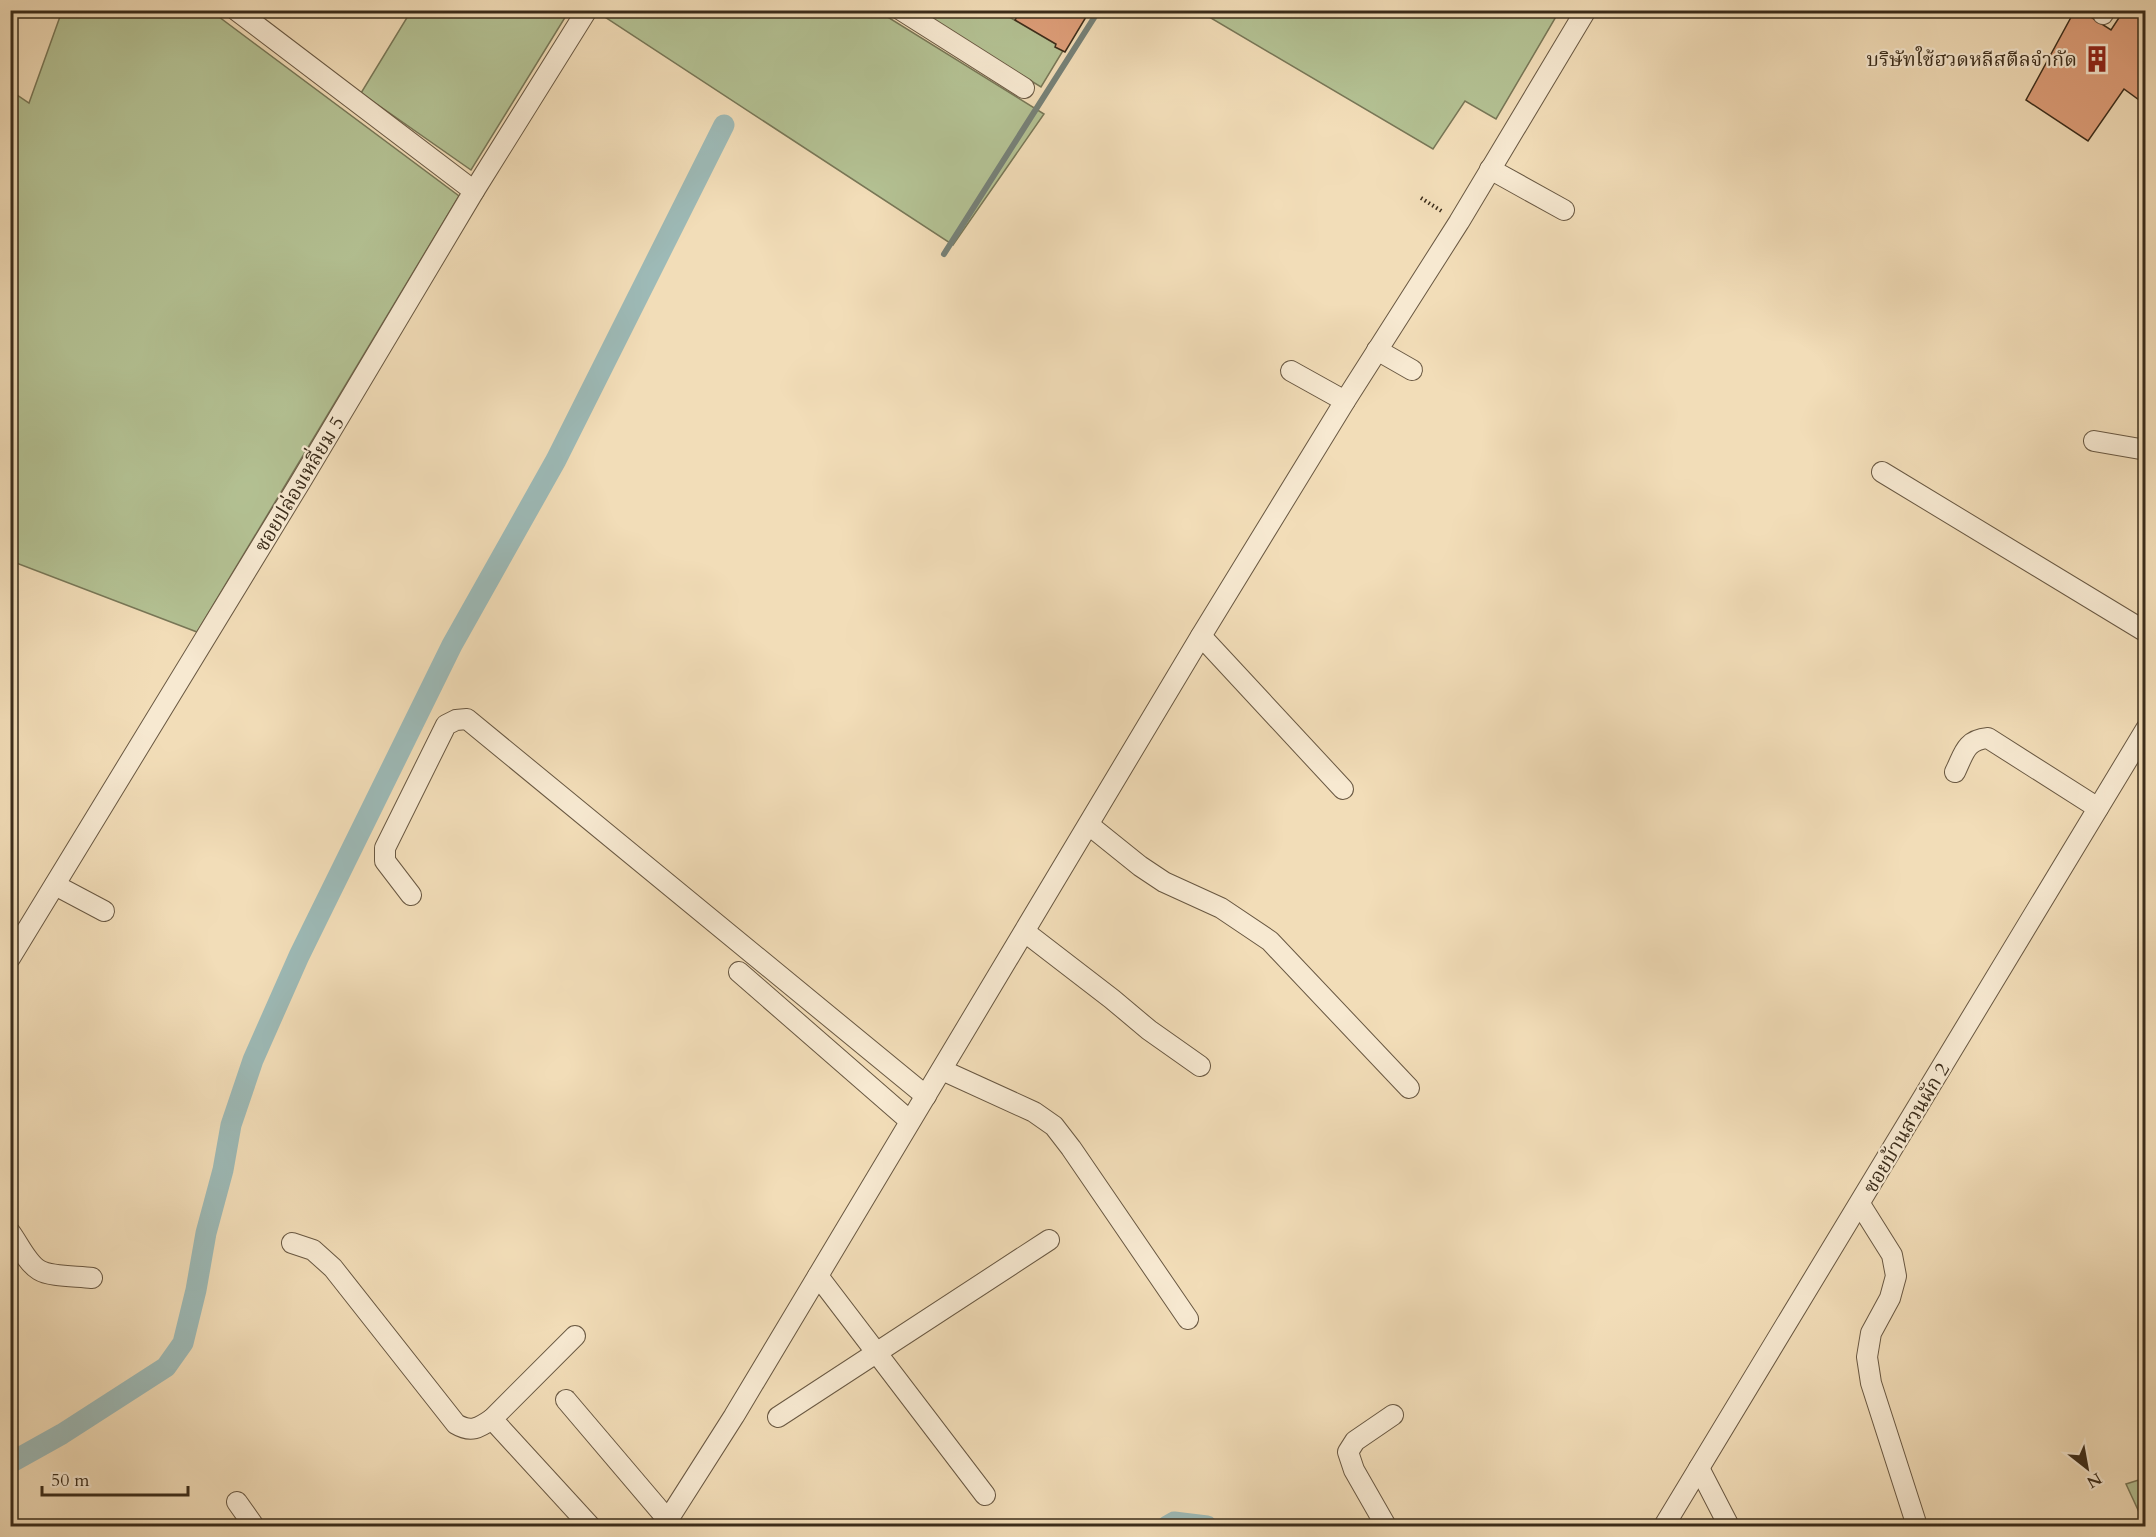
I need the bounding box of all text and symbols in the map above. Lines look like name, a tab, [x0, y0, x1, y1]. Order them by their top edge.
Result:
building icon: บริษัทใช้ฮวดหลีสตีลจำกัด	[2082, 44, 2112, 74]
place label: บริษัทใช้ฮวดหลีสตีลจำกัด	[1866, 46, 2077, 73]
street label: ซอยปล่องเหลี่ยม 5	[246, 410, 351, 557]
street label: ซอยบ้านสวนผัก 2	[1857, 1058, 1956, 1199]
north arrow	[2057, 1438, 2117, 1498]
scale bar	[42, 1459, 188, 1497]
text: N	[2082, 1467, 2106, 1493]
text: 50 m	[51, 1468, 90, 1493]

